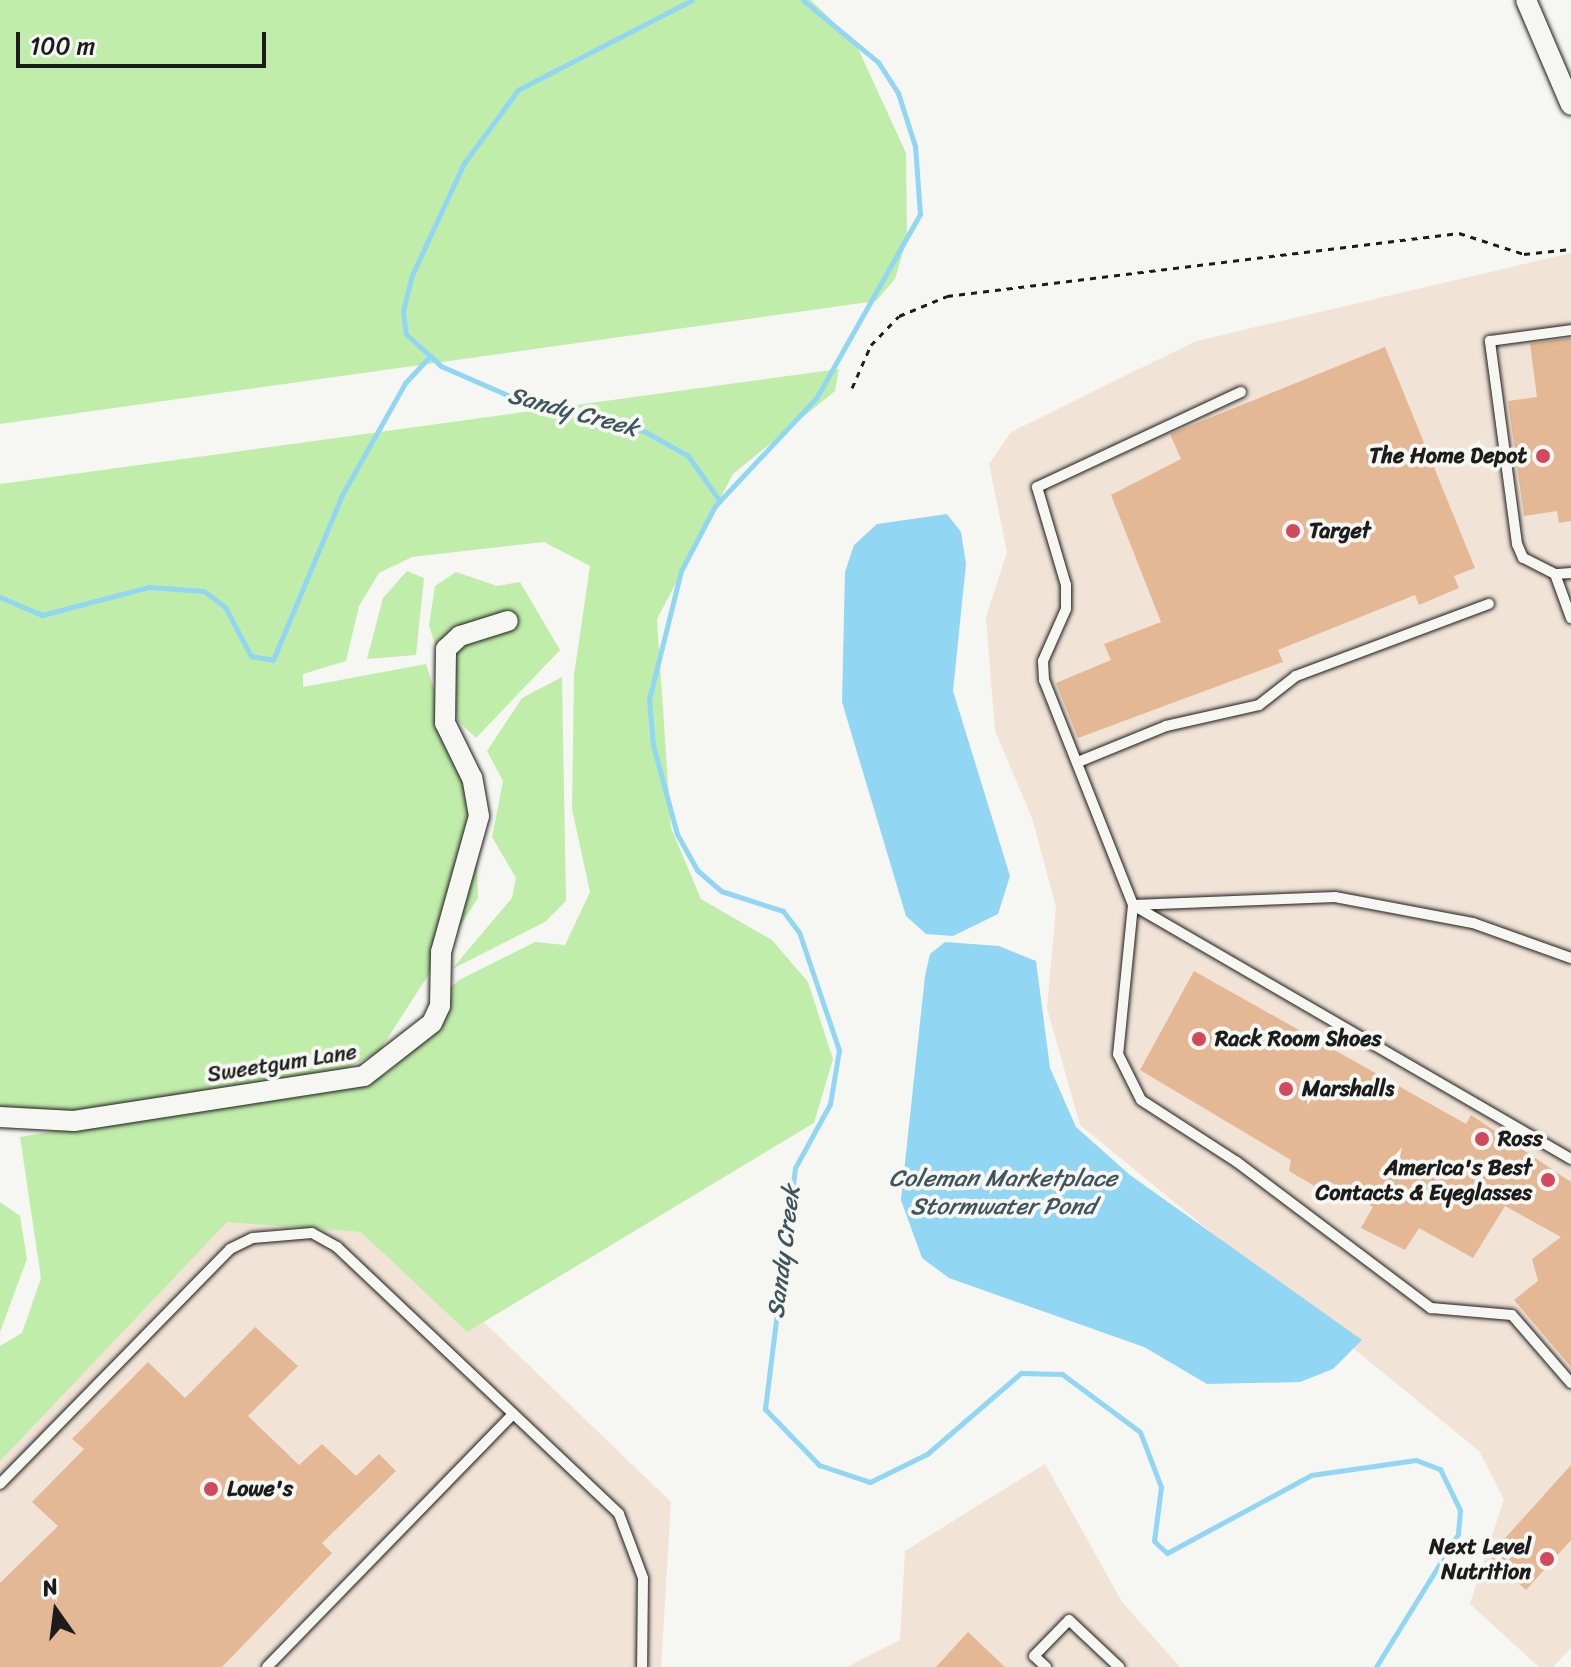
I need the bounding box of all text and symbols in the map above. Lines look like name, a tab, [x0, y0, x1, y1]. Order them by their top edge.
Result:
scale bar	[20, 16, 270, 66]
text: 100 m	[30, 25, 95, 67]
water label: Sandy Creek	[505, 381, 641, 443]
place label: The Home Depot	[1369, 443, 1527, 469]
marker: The Home Depot	[1534, 447, 1552, 465]
place label: Target	[1309, 518, 1371, 544]
marker: Target	[1284, 522, 1302, 540]
place label: Rack Room Shoes	[1215, 1026, 1384, 1052]
marker: Rack Room Shoes	[1190, 1030, 1208, 1048]
street label: Sweetgum Lane	[205, 1038, 359, 1088]
place label: Marshalls	[1302, 1076, 1394, 1102]
marker: Marshalls	[1277, 1080, 1295, 1098]
place label: Ross	[1498, 1126, 1543, 1152]
marker: Ross	[1473, 1130, 1491, 1148]
place label: America's Best Contacts & Eyeglasses	[1315, 1154, 1532, 1206]
water label: Coleman Marketplace Stormwater Pond	[889, 1165, 1117, 1221]
marker: America's Best Contacts & Eyeglasses	[1539, 1171, 1557, 1189]
water label: Sandy Creek	[762, 1184, 806, 1320]
place label: Lowe's	[227, 1476, 293, 1502]
marker: Lowe's	[202, 1480, 220, 1498]
place label: Next Level Nutrition	[1429, 1533, 1531, 1584]
marker: Next Level Nutrition	[1538, 1550, 1556, 1568]
text: N	[38, 1566, 62, 1608]
north arrow	[16, 1571, 96, 1651]

